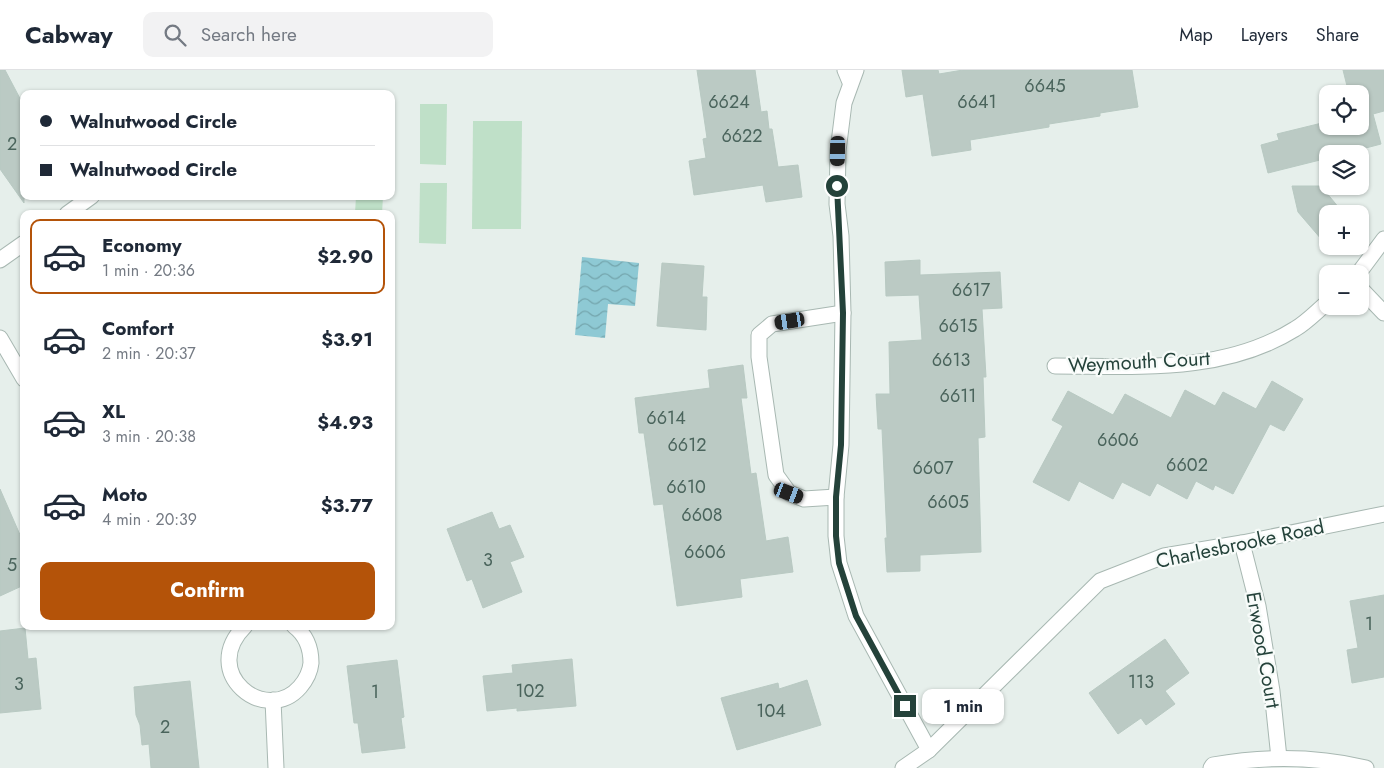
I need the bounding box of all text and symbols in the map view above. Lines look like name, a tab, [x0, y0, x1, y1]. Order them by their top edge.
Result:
search box	[143, 12, 493, 57]
text: Cabway	[25, 17, 113, 52]
icon: search	[161, 21, 189, 49]
text: Search here	[201, 21, 297, 48]
text: Map	[1179, 22, 1213, 48]
text: Layers	[1241, 22, 1288, 48]
text: Share	[1316, 22, 1359, 48]
house number: 6645	[1024, 73, 1066, 99]
map controls	[1319, 85, 1369, 315]
button: locate	[1319, 85, 1369, 135]
house number: 6624	[708, 89, 750, 115]
house number: 6641	[957, 89, 997, 115]
text: Walnutwood Circle	[70, 108, 237, 135]
house number: 6622	[721, 123, 763, 149]
house number: 2	[7, 131, 17, 157]
car	[830, 136, 845, 166]
button: layers	[1319, 145, 1369, 195]
text: Walnutwood Circle	[70, 156, 237, 183]
route start	[826, 175, 848, 197]
button: +	[1319, 205, 1369, 255]
text: Economy	[102, 232, 182, 259]
icon: car	[42, 234, 87, 279]
text: $2.90	[317, 243, 373, 270]
text: 1 min · 20:36	[102, 259, 195, 282]
button: −	[1319, 265, 1369, 315]
house number: 6617	[952, 277, 991, 303]
car	[774, 311, 805, 331]
house number: 6615	[939, 313, 978, 339]
text: Comfort	[102, 315, 174, 342]
icon: car	[42, 317, 87, 362]
text: $3.91	[321, 326, 373, 353]
text: 2 min · 20:37	[102, 342, 196, 365]
street label: Weymouth Court	[1067, 344, 1211, 380]
house number: 6613	[932, 347, 970, 373]
house number: 6611	[940, 383, 976, 409]
text: XL	[102, 398, 125, 425]
icon: car	[42, 400, 87, 445]
house number: 6614	[646, 405, 686, 431]
text: $4.93	[317, 409, 373, 436]
text: 3 min · 20:38	[102, 425, 196, 448]
house number: 6606	[1097, 427, 1139, 453]
house number: 6612	[667, 432, 707, 458]
house number: 6602	[1166, 452, 1208, 478]
house number: 6607	[913, 455, 954, 481]
house number: 6610	[666, 474, 706, 500]
text: Moto	[102, 481, 147, 508]
car	[772, 481, 805, 505]
icon: car	[42, 483, 87, 528]
house number: 6605	[927, 489, 969, 515]
text: $3.77	[321, 492, 373, 519]
house number: 6608	[681, 502, 723, 528]
text: 4 min · 20:39	[102, 508, 197, 531]
street label: Charlesbrooke Road	[1153, 512, 1327, 576]
house number: 6606	[684, 539, 726, 565]
house number: 3	[483, 547, 493, 573]
house number: 5	[7, 552, 17, 578]
button: Confirm	[40, 562, 375, 620]
street label: Erwood Court	[1238, 589, 1288, 711]
house number: 1	[1365, 611, 1373, 637]
house number: 113	[1128, 669, 1154, 695]
house number: 3	[14, 671, 24, 697]
house number: 102	[515, 678, 545, 704]
house number: 1	[371, 679, 379, 705]
callout: 1 min	[922, 688, 1005, 724]
route end	[894, 695, 916, 717]
text: 1 min	[943, 695, 983, 718]
house number: 104	[756, 698, 786, 724]
house number: 2	[160, 714, 170, 740]

